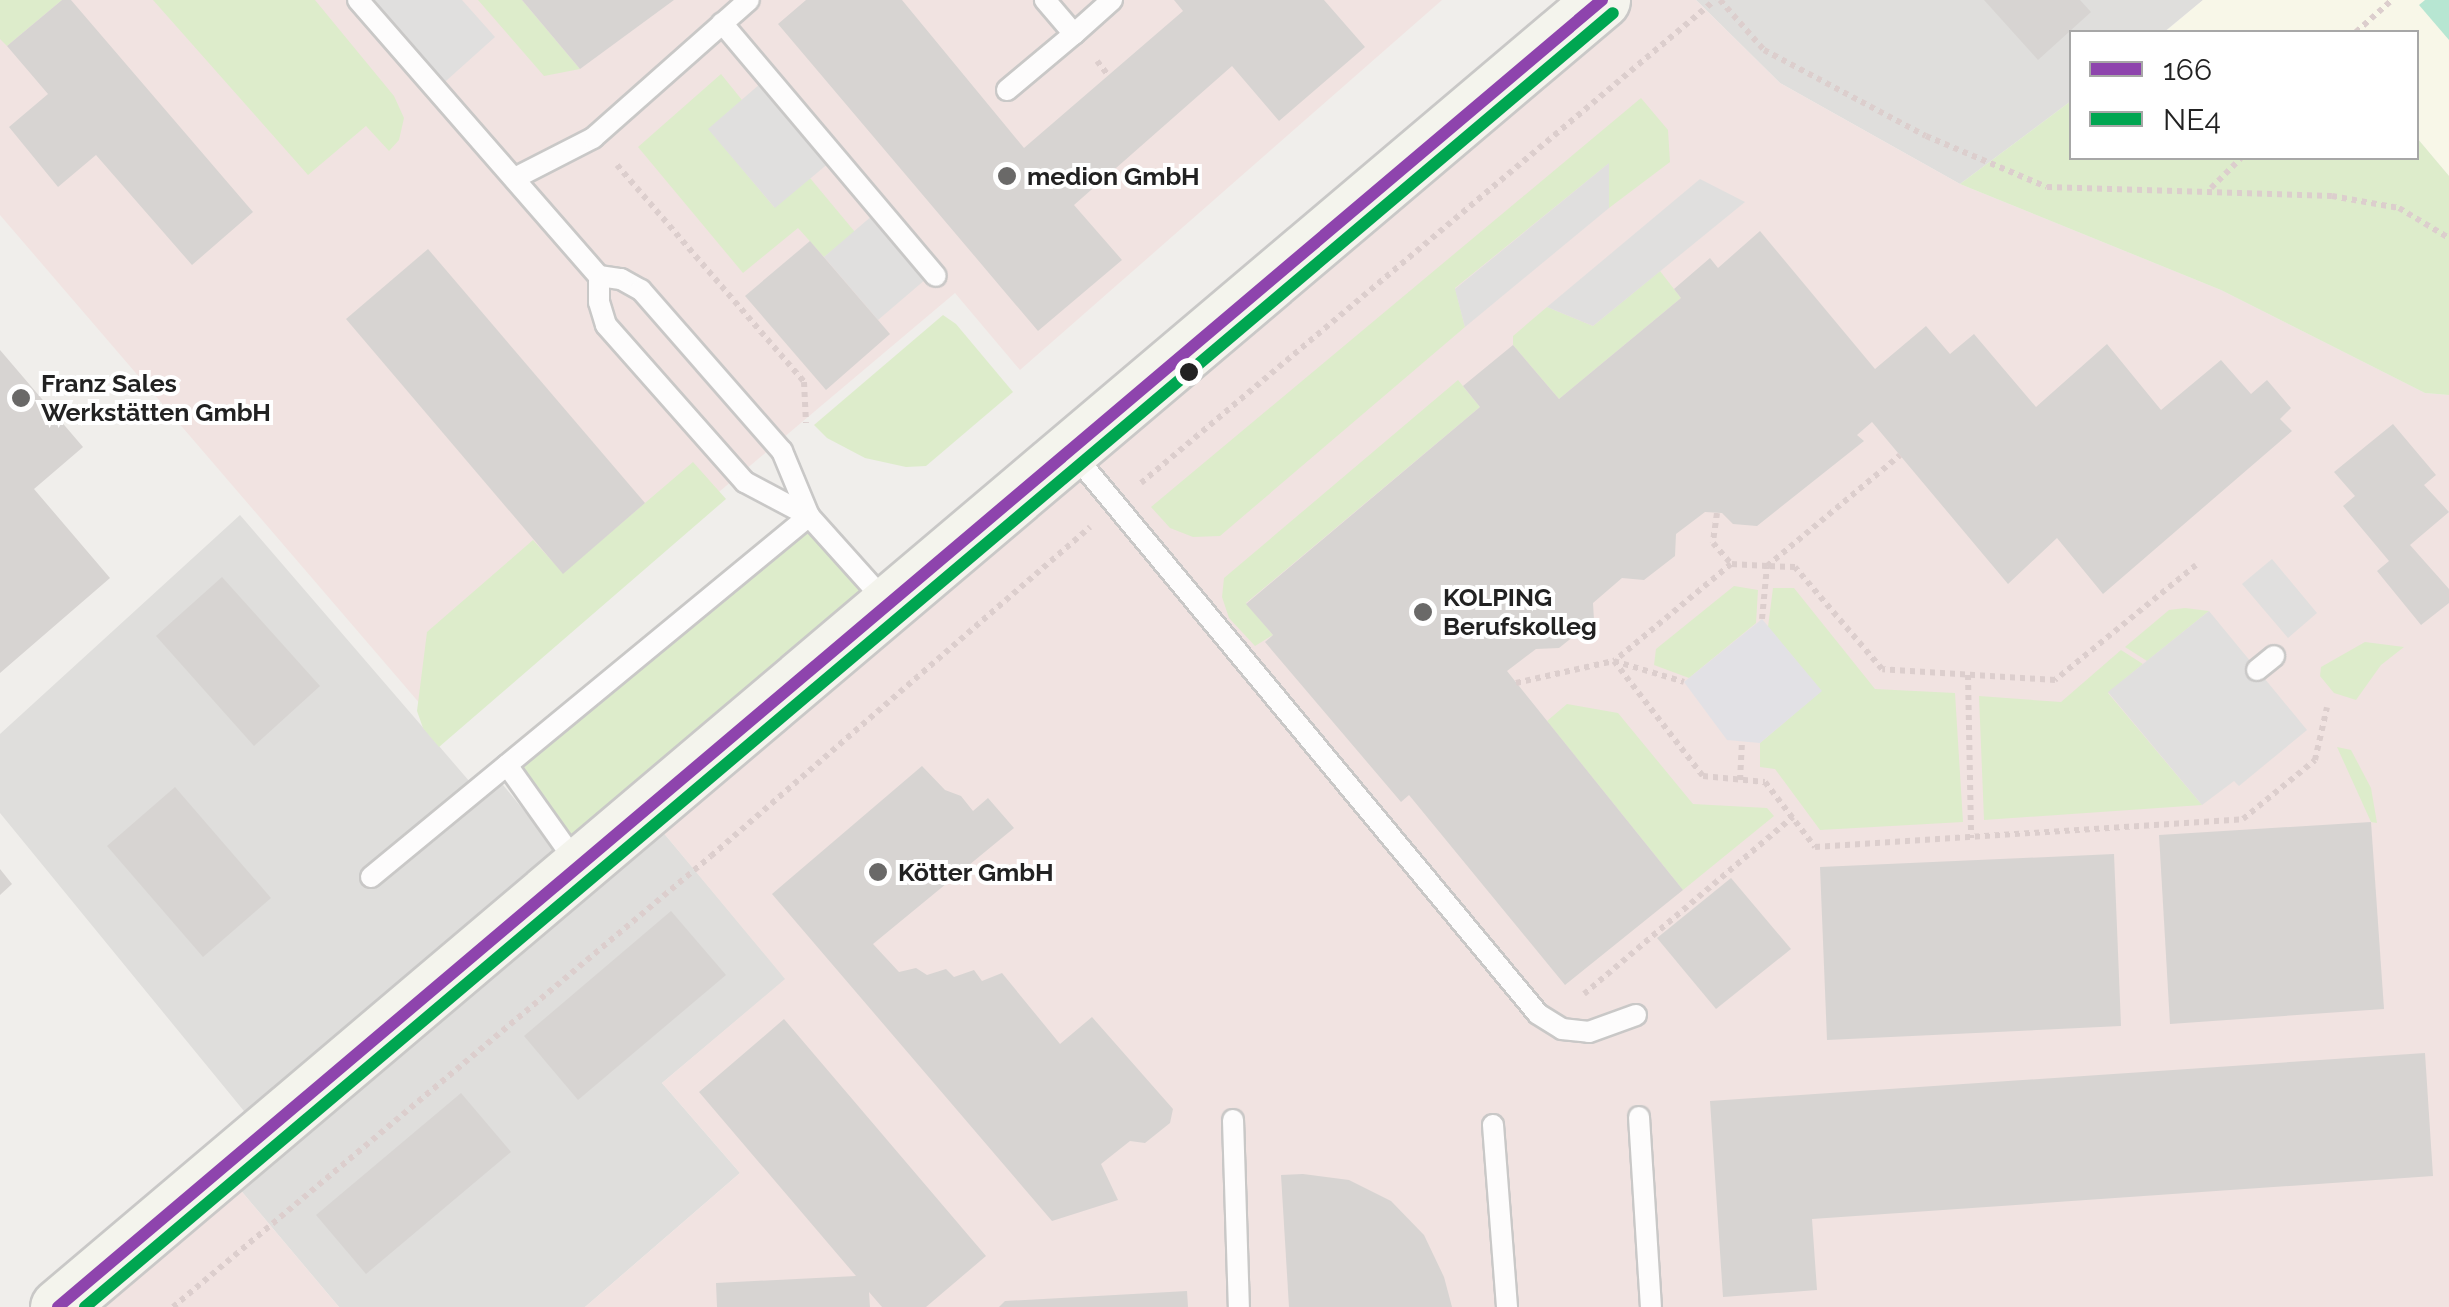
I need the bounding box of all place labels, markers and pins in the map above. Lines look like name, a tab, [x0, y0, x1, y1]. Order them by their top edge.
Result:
place label: medion GmbH	[1027, 161, 1200, 191]
marker: medion GmbH	[996, 165, 1018, 187]
unlabelled marker	[1179, 362, 1199, 382]
place label: Franz Sales Werkstätten GmbH	[41, 369, 271, 428]
marker: Franz Sales Werkstätten GmbH	[10, 387, 32, 409]
place label: KOLPING Berufskolleg	[1443, 583, 1597, 642]
marker: KOLPING Berufskolleg	[1412, 601, 1434, 623]
place label: Kötter GmbH	[898, 857, 1054, 887]
marker: Kötter GmbH	[867, 861, 889, 883]

